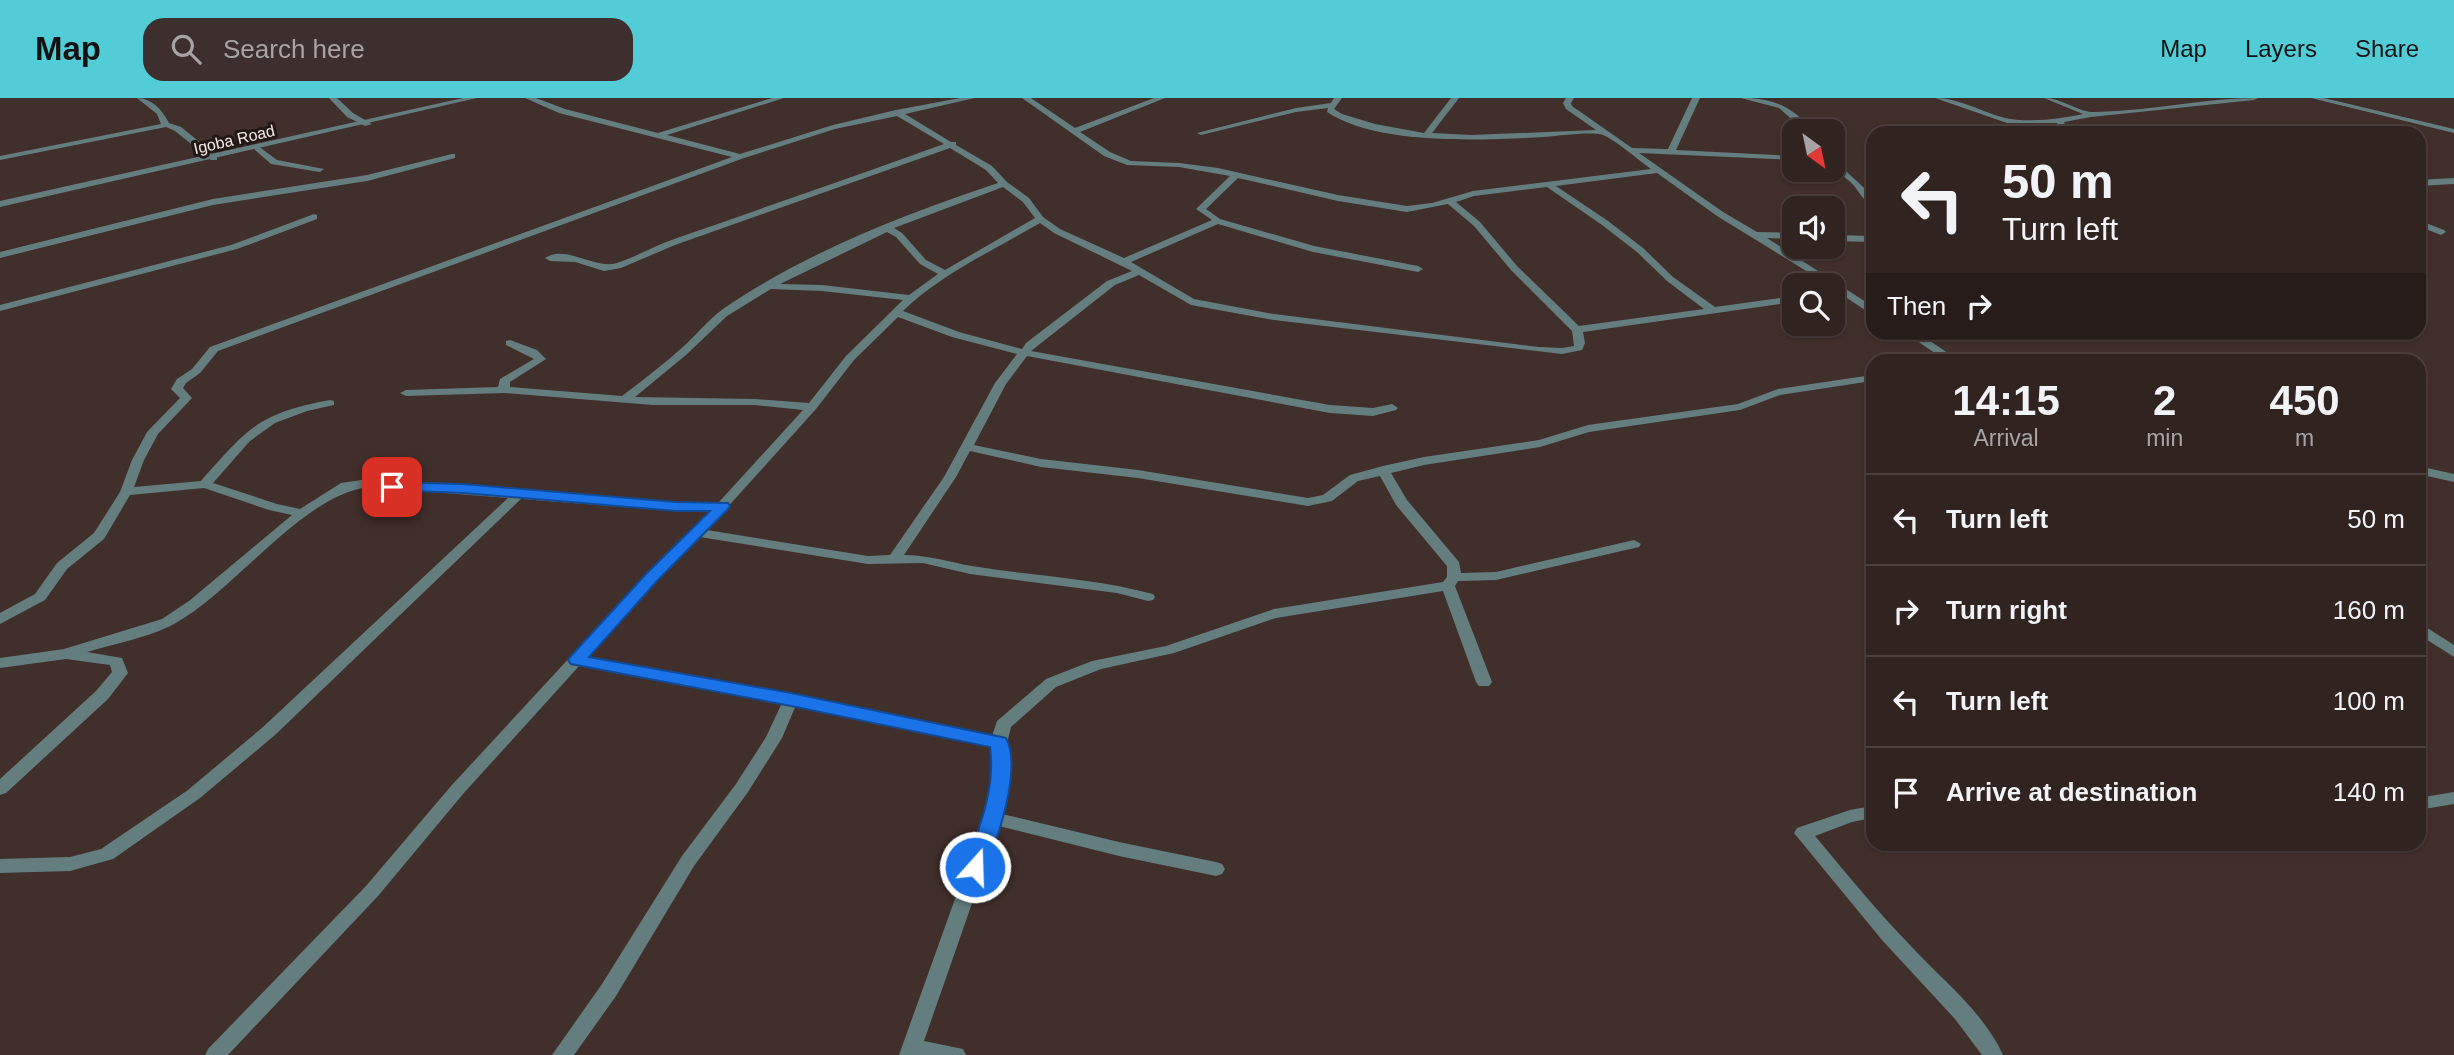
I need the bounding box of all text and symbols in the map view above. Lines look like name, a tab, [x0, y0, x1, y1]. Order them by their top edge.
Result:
search box	[143, 18, 633, 81]
text: Map	[35, 30, 101, 67]
icon: search	[167, 30, 205, 68]
text: Search here	[223, 34, 365, 64]
text: Map	[2160, 35, 2207, 62]
text: Layers	[2245, 35, 2317, 62]
text: Share	[2355, 35, 2419, 62]
north arrow	[1782, 119, 1844, 182]
map controls	[1782, 119, 1845, 336]
street label: Igoba Road	[192, 122, 276, 157]
icon: left	[1887, 154, 1978, 245]
text: 50 m	[2002, 154, 2114, 208]
button: sound	[1782, 196, 1845, 259]
text: Turn left	[2002, 211, 2118, 247]
button: search	[1782, 273, 1845, 336]
icon: right	[1960, 287, 1998, 325]
text: Then	[1887, 291, 1946, 321]
text: 14:15	[1952, 377, 2060, 424]
text: 2	[2153, 377, 2176, 424]
text: 450	[2270, 377, 2340, 424]
text: Arrival	[1973, 425, 2039, 451]
text: min	[2146, 425, 2183, 451]
text: m	[2295, 425, 2314, 451]
pin	[362, 457, 422, 517]
icon: arrive	[373, 468, 411, 506]
icon: left	[1887, 501, 1925, 539]
text: Turn left	[1946, 504, 2048, 534]
text: 50 m	[2347, 504, 2405, 534]
icon: right	[1887, 592, 1925, 630]
text: Turn right	[1946, 595, 2067, 625]
text: 160 m	[2333, 595, 2405, 625]
icon: left	[1887, 683, 1925, 721]
text: Turn left	[1946, 686, 2048, 716]
text: 100 m	[2333, 686, 2405, 716]
icon: arrive	[1887, 774, 1925, 812]
text: Arrive at destination	[1946, 777, 2197, 807]
text: 140 m	[2333, 777, 2405, 807]
position arrow	[938, 830, 1012, 904]

